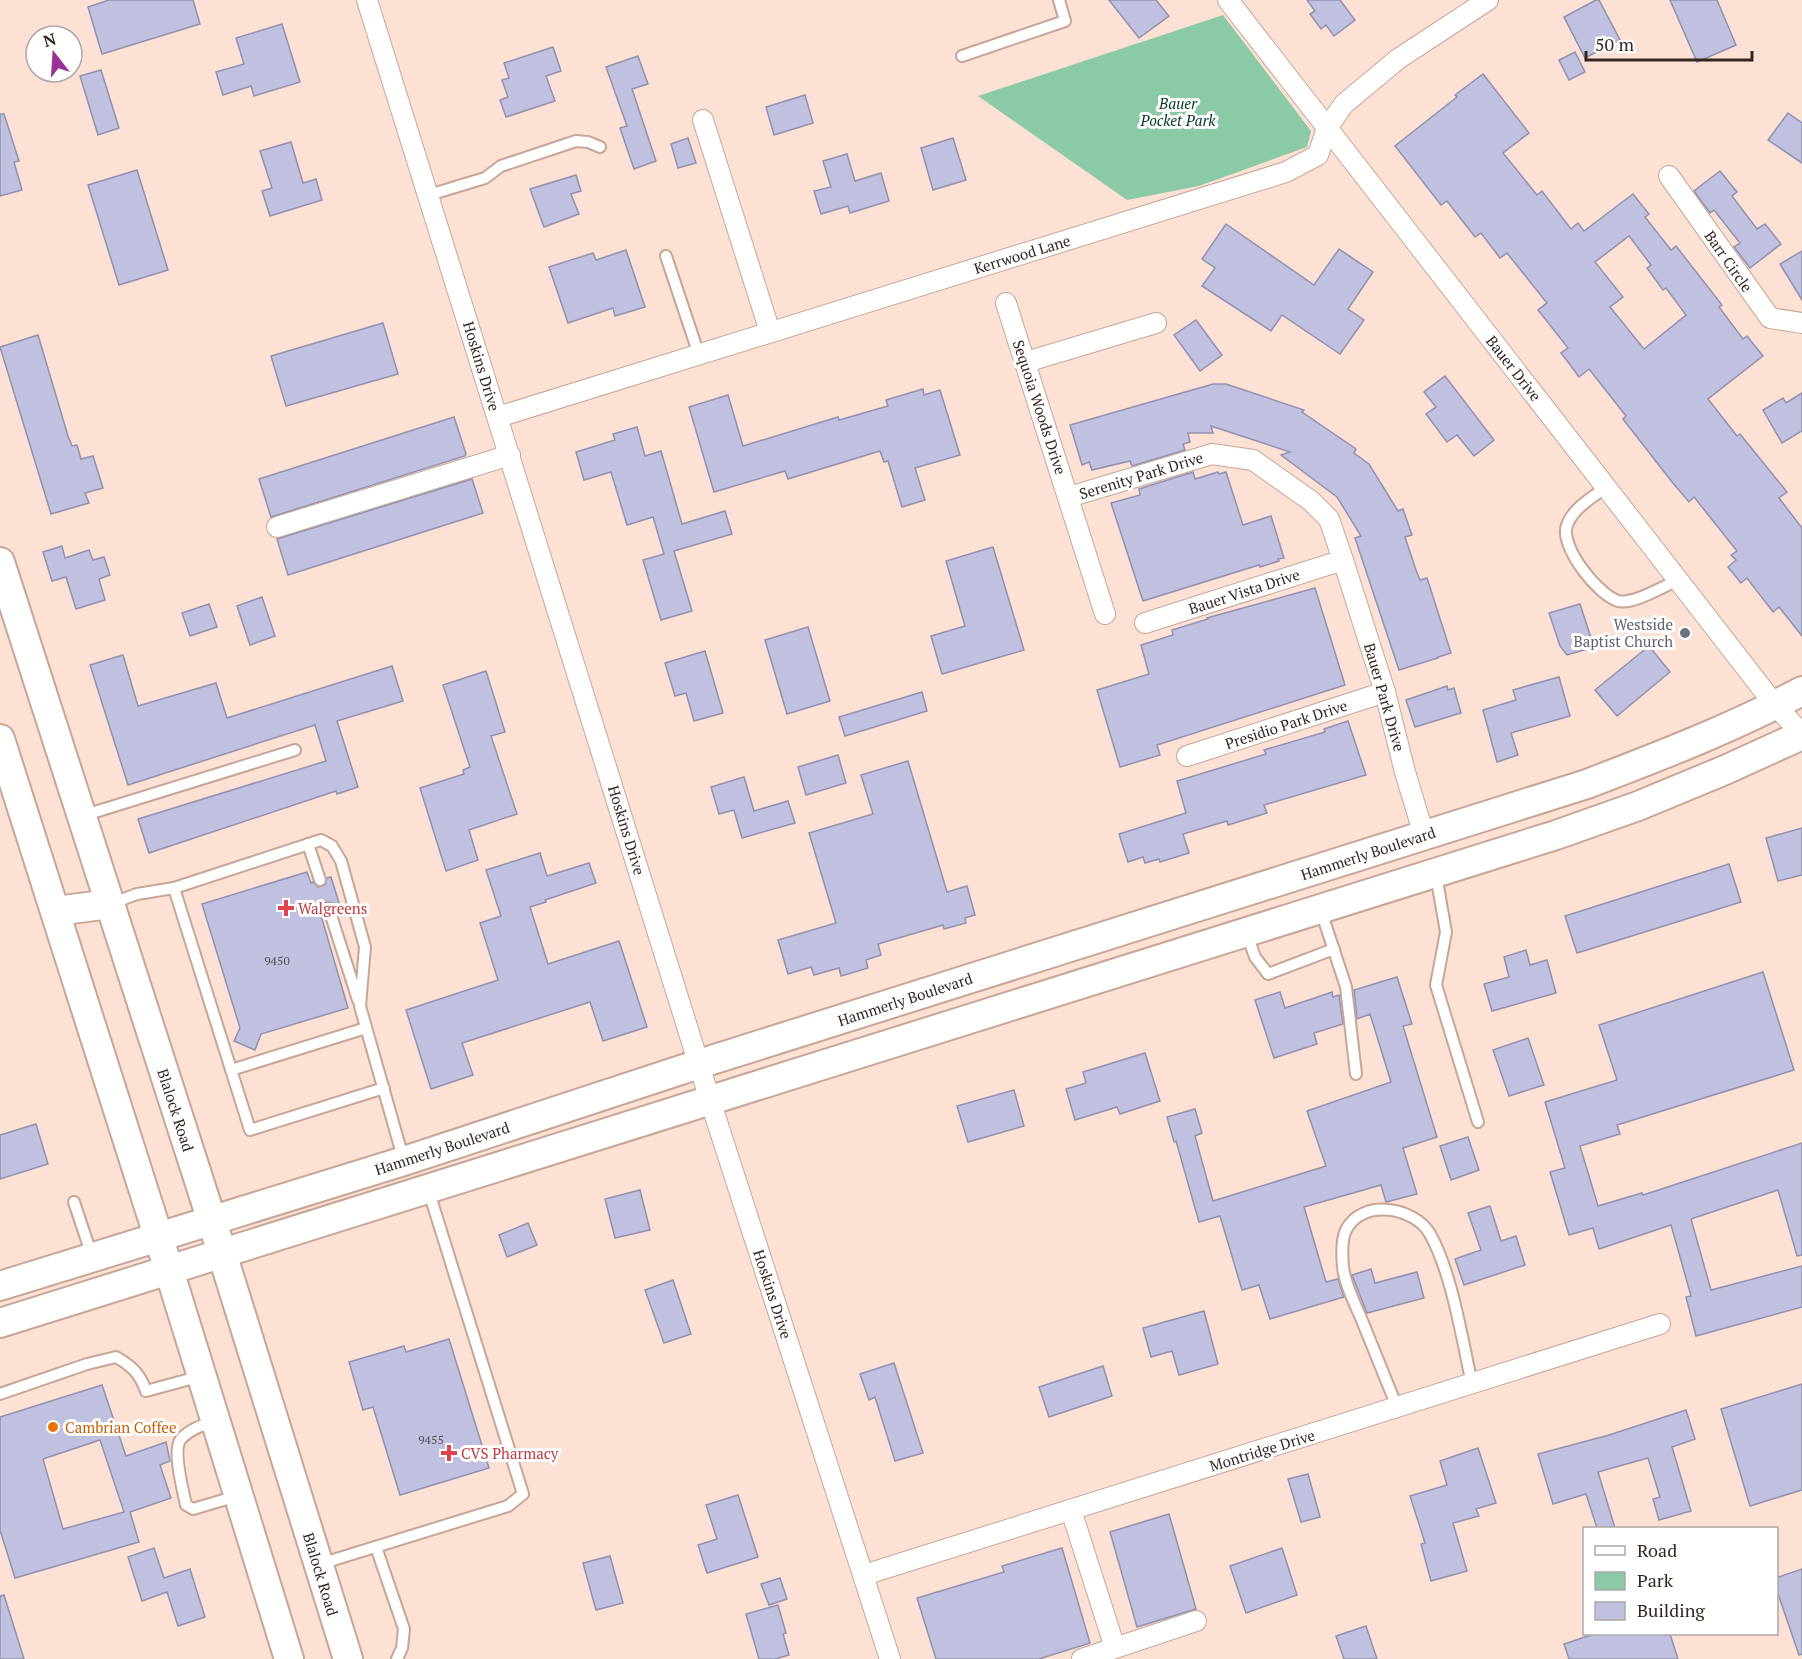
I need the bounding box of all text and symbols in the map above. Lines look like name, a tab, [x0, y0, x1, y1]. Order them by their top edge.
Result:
north arrow	[24, 24, 84, 84]
scale bar	[1586, 24, 1752, 62]
text: N	[41, 27, 59, 52]
text: 50 m	[1595, 32, 1635, 56]
park label: Bauer Pocket Park	[1140, 93, 1216, 130]
street label: Barr Circle	[1700, 226, 1758, 296]
street label: Kerrwood Lane	[971, 230, 1073, 278]
street label: Hoskins Drive	[459, 319, 505, 413]
street label: Bauer Drive	[1482, 331, 1546, 405]
street label: Sequoia Woods Drive	[1009, 337, 1071, 477]
street label: Serenity Park Drive	[1077, 447, 1205, 503]
street label: Bauer Vista Drive	[1186, 564, 1302, 618]
place label: Westside Baptist Church	[1573, 614, 1673, 651]
marker: Westside Baptist Church	[1678, 626, 1692, 640]
street label: Bauer Park Drive	[1360, 641, 1410, 753]
street label: Presidio Park Drive	[1222, 695, 1350, 753]
street label: Hoskins Drive	[604, 783, 650, 877]
street label: Hammerly Boulevard	[1298, 822, 1438, 884]
place label: Walgreens	[298, 898, 367, 918]
marker: Walgreens	[279, 901, 293, 915]
house number: 9450	[264, 953, 290, 968]
street label: Hammerly Boulevard	[835, 968, 975, 1030]
street label: Blalock Road	[153, 1066, 199, 1154]
street label: Hammerly Boulevard	[372, 1117, 512, 1179]
street label: Hoskins Drive	[749, 1247, 797, 1341]
place label: Cambrian Coffee	[65, 1417, 176, 1437]
marker: Cambrian Coffee	[46, 1420, 60, 1434]
street label: Montridge Drive	[1207, 1424, 1317, 1476]
house number: 9455	[418, 1432, 444, 1447]
place label: CVS Pharmacy	[461, 1443, 559, 1463]
marker: CVS Pharmacy	[442, 1446, 456, 1460]
legend	[1583, 1527, 1778, 1635]
street label: Blalock Road	[299, 1530, 343, 1618]
text: Road	[1637, 1538, 1677, 1562]
text: Park	[1637, 1568, 1674, 1592]
text: Building	[1637, 1598, 1705, 1622]

